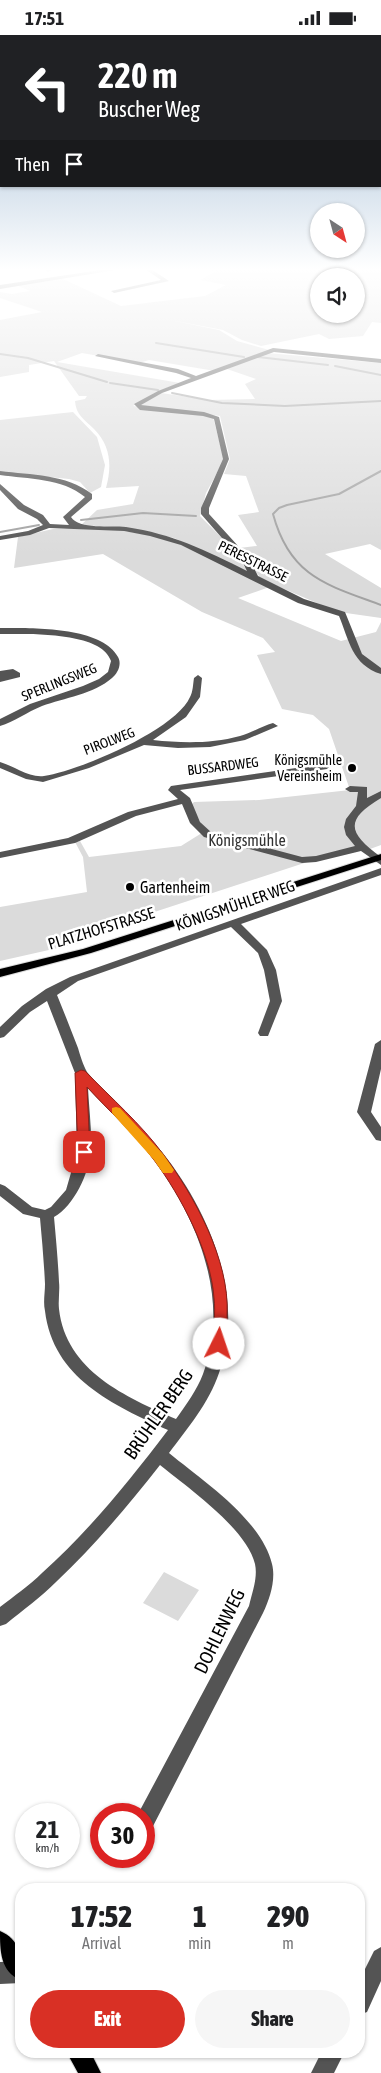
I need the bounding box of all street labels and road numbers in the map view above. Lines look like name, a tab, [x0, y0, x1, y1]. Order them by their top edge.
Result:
street label: PERESSTRASSE	[216, 537, 290, 585]
street label: SPERLINGSWEG	[19, 660, 99, 704]
street label: PIROLWEG	[81, 724, 137, 758]
street label: BUSSARDWEG	[186, 754, 260, 778]
street label: KÖNIGSMÜHLER WEG	[173, 876, 297, 934]
street label: PLATZHOFSTRASSE	[46, 903, 157, 953]
street label: BRÜHLER BERG	[119, 1365, 197, 1463]
street label: DOHLENWEG	[189, 1585, 249, 1677]

